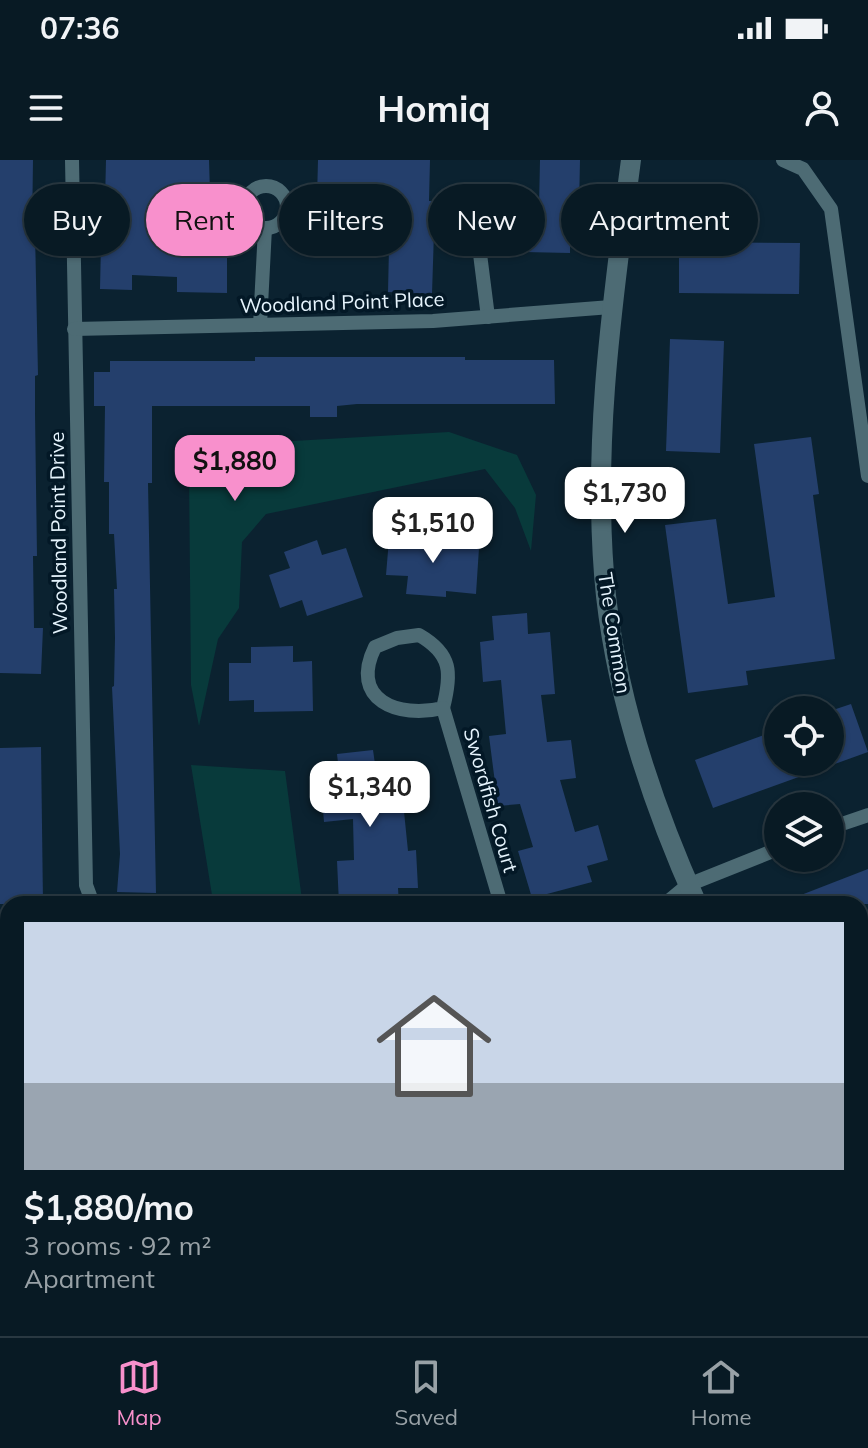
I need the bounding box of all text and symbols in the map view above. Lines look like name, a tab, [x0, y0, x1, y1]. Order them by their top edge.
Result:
text: 07:36	[40, 9, 119, 47]
icon: menu	[24, 86, 68, 130]
text: Homiq	[377, 86, 491, 131]
icon: person	[800, 86, 844, 130]
chip: Buy	[24, 184, 130, 256]
chip: Rent	[146, 184, 263, 256]
chip: Filters	[279, 184, 412, 256]
chip: New	[428, 184, 545, 256]
chip: Apartment	[561, 184, 758, 256]
street label: Woodland Point Place	[239, 286, 445, 318]
street label: Woodland Point Drive	[44, 431, 72, 635]
pin: $1,880	[170, 435, 300, 503]
text: $1,880	[193, 444, 277, 477]
pin: $1,730	[560, 467, 690, 535]
text: $1,730	[583, 476, 667, 509]
pin: $1,510	[368, 497, 498, 565]
text: $1,510	[391, 506, 475, 539]
street label: The Common	[593, 571, 637, 695]
map controls	[764, 696, 844, 872]
button: locate	[764, 696, 844, 776]
street label: Swordfish Court	[458, 725, 524, 875]
pin: $1,340	[305, 761, 435, 829]
text: $1,340	[328, 770, 412, 803]
button: layers	[764, 792, 844, 872]
icon: home	[362, 974, 506, 1118]
text: $1,880/mo	[24, 1186, 194, 1229]
text: 3 rooms · 92 m²	[24, 1229, 211, 1262]
text: Apartment	[24, 1262, 155, 1295]
tab: Map	[116, 1355, 162, 1431]
tab: Saved	[395, 1355, 458, 1431]
tab: Home	[691, 1355, 752, 1431]

